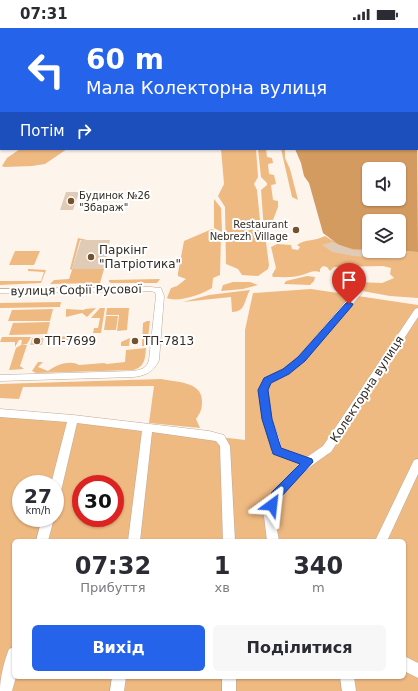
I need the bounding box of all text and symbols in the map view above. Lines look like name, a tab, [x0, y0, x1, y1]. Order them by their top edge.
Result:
text: 07:31	[20, 5, 68, 23]
text: 60 m	[86, 43, 164, 76]
icon: left	[20, 44, 72, 96]
text: Мала Колекторна вулиця	[86, 77, 327, 98]
icon: right	[73, 120, 95, 142]
text: Потім	[20, 122, 65, 140]
map controls	[362, 162, 406, 258]
button: sound	[362, 162, 406, 206]
place label: Будинок №26 "Збараж"	[79, 190, 150, 213]
marker: Будинок №26 "Збараж"	[66, 196, 76, 206]
button: layers	[362, 214, 406, 258]
place label: Restaurant Nebrezh Village	[210, 219, 288, 242]
marker: Restaurant Nebrezh Village	[291, 225, 301, 235]
place label: Паркінг "Патріотика"	[99, 243, 181, 271]
marker: Паркінг "Патріотика"	[86, 252, 96, 262]
pin	[332, 263, 366, 304]
icon: arrive	[338, 269, 360, 291]
street label: вулиця Софії Русової	[10, 282, 142, 298]
street label: Колекторна вулиця	[327, 333, 407, 445]
place label: ТП-7699	[44, 334, 96, 348]
place label: ТП-7813	[142, 334, 194, 348]
marker: ТП-7699	[32, 336, 42, 346]
marker: ТП-7813	[130, 336, 140, 346]
speed limit sign: 30	[72, 475, 124, 527]
text: 27	[24, 484, 52, 508]
position arrow	[251, 484, 293, 526]
text: km/h	[25, 505, 51, 516]
text: 07:32	[75, 552, 151, 580]
text: 1	[214, 552, 230, 580]
text: 340	[293, 552, 343, 580]
text: Прибуття	[80, 580, 145, 595]
text: хв	[214, 580, 230, 595]
text: m	[312, 580, 325, 595]
button: Вихід	[32, 625, 205, 671]
button: Поділитися	[213, 625, 386, 671]

